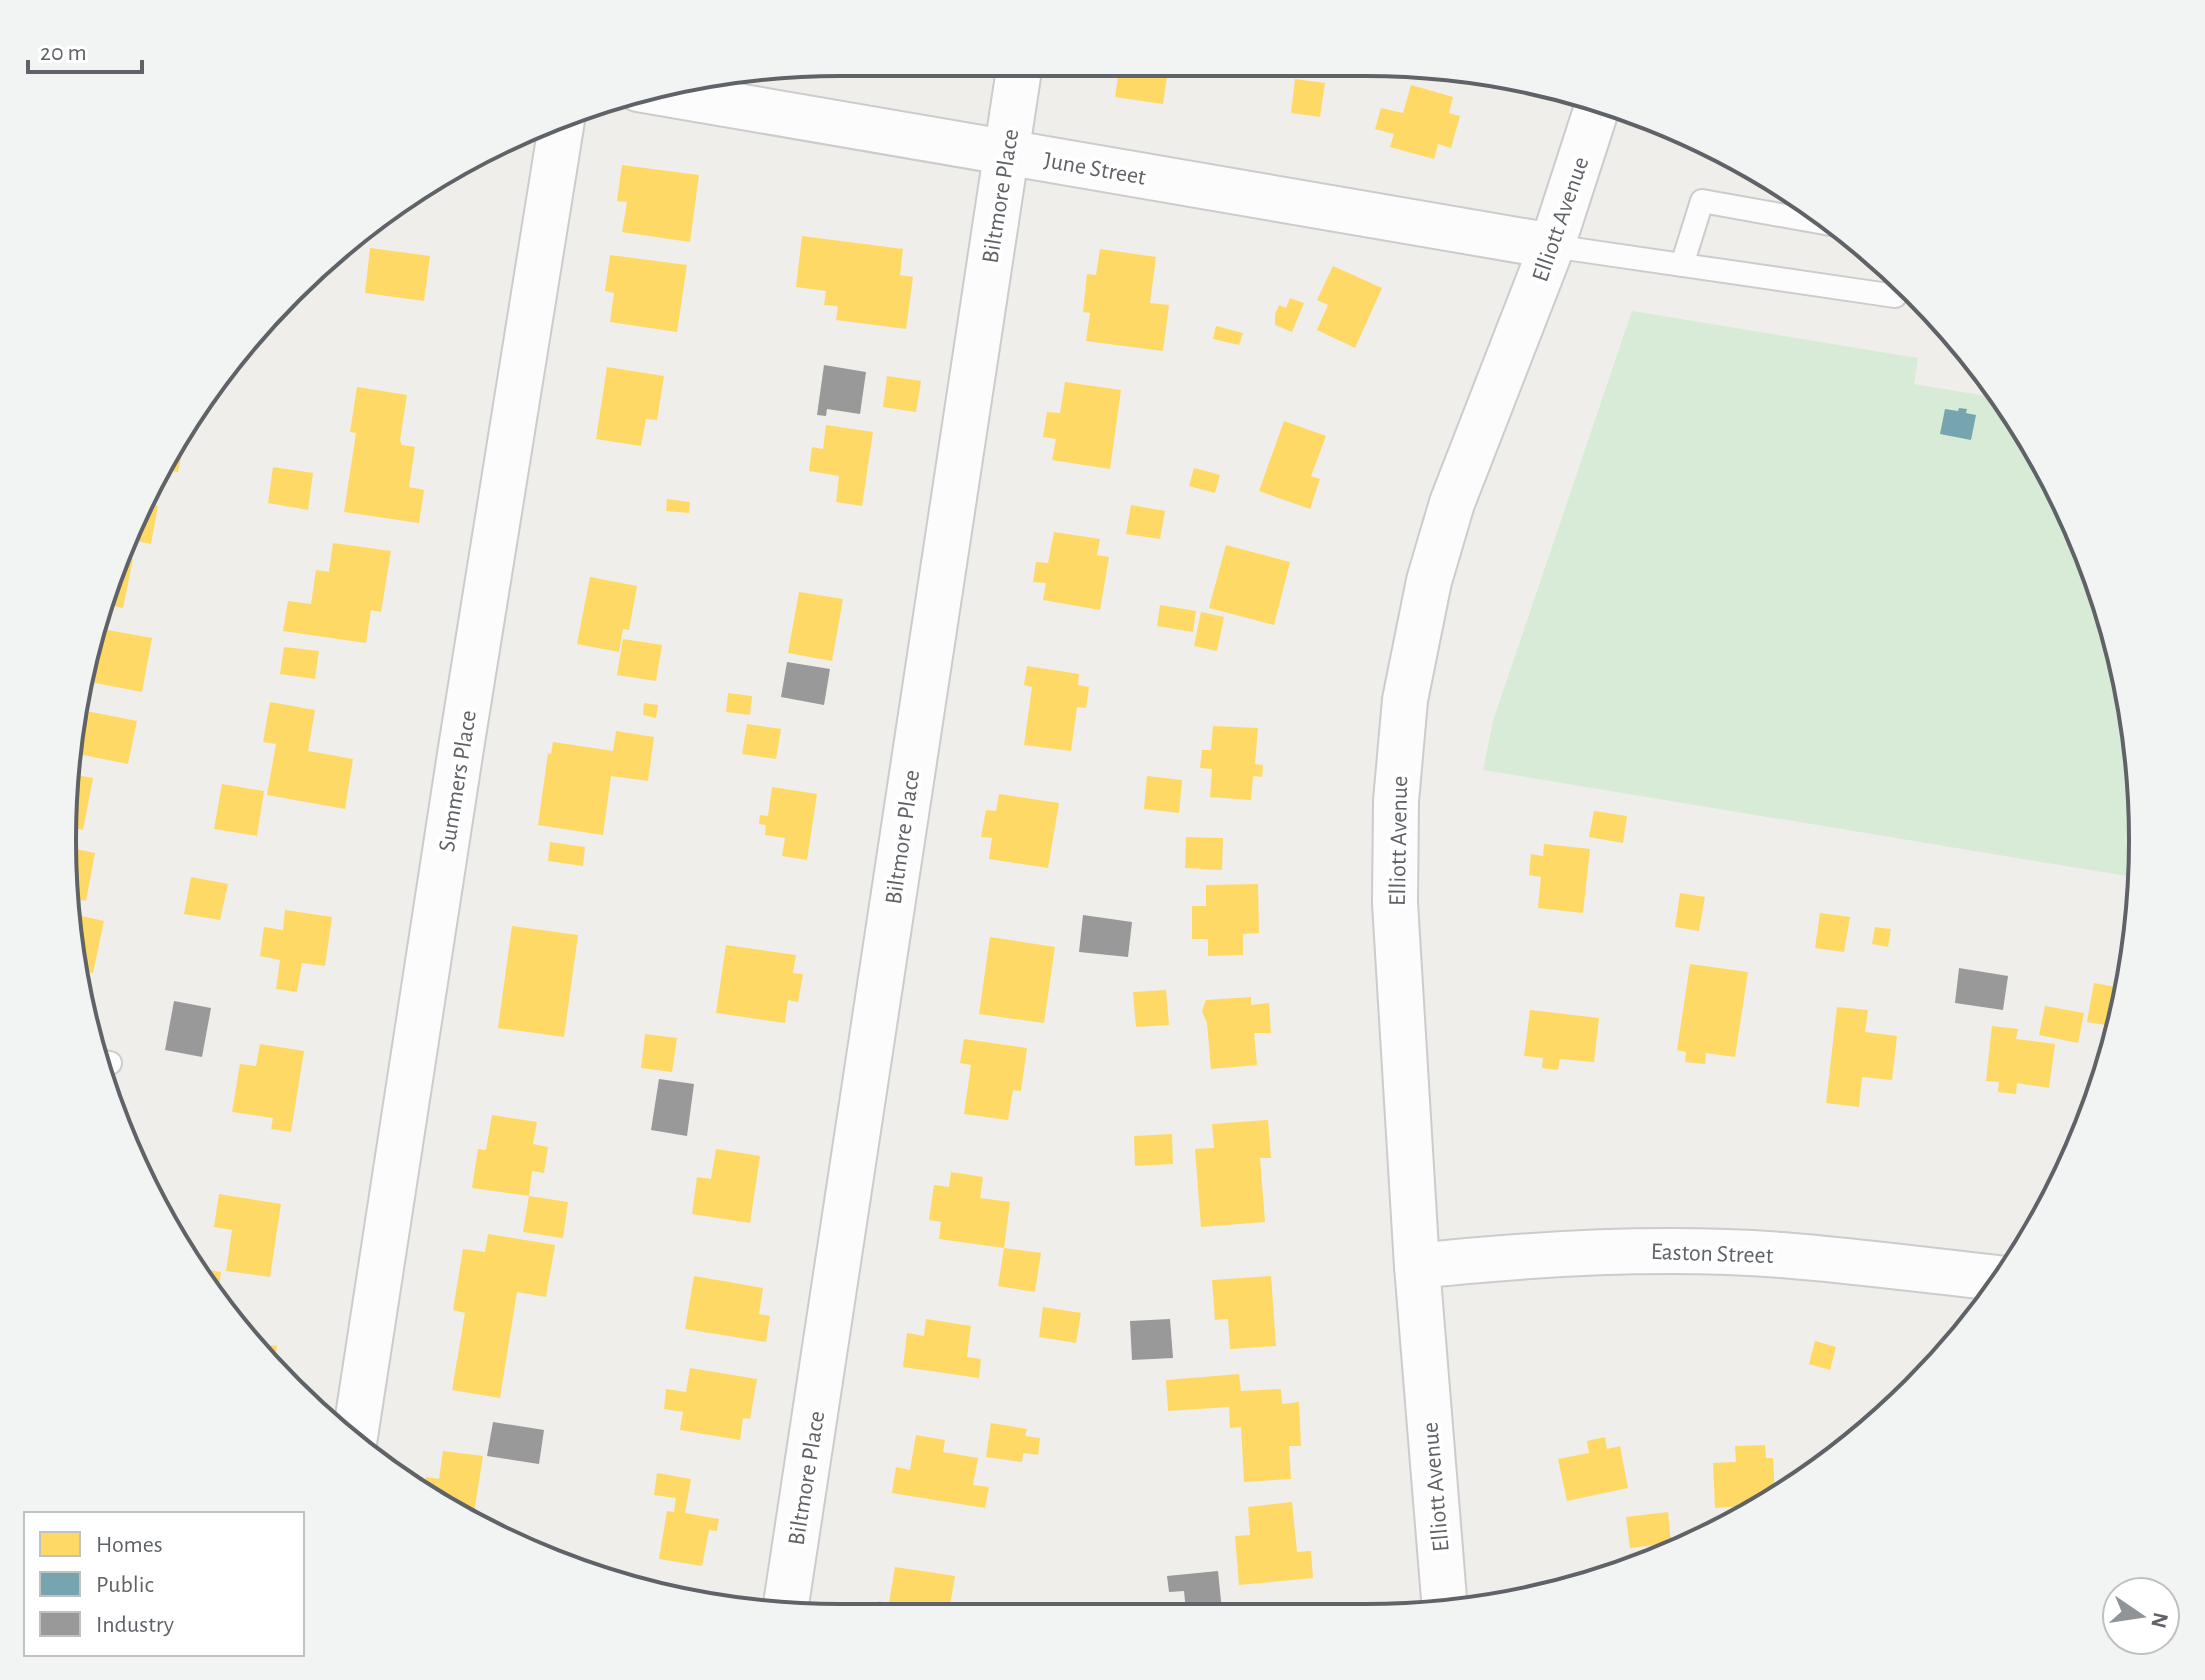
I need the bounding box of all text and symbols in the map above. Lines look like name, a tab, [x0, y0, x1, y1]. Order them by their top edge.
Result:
scale bar	[28, 24, 142, 74]
text: 20 m	[40, 41, 87, 65]
street label: Biltmore Place	[979, 127, 1023, 265]
street label: June Street	[1042, 148, 1148, 190]
street label: Elliott Avenue	[1528, 154, 1593, 285]
street label: Summers Place	[435, 709, 481, 854]
street label: Biltmore Place	[882, 768, 924, 906]
street label: Elliott Avenue	[1386, 776, 1412, 906]
street label: Easton Street	[1650, 1240, 1774, 1268]
street label: Biltmore Place	[785, 1409, 829, 1547]
street label: Elliott Avenue	[1418, 1421, 1454, 1553]
legend	[24, 1512, 304, 1656]
text: Homes	[96, 1533, 163, 1557]
text: Public	[96, 1573, 154, 1597]
north arrow	[2101, 1576, 2181, 1656]
text: N	[2147, 1610, 2172, 1630]
text: Industry	[96, 1613, 174, 1637]

